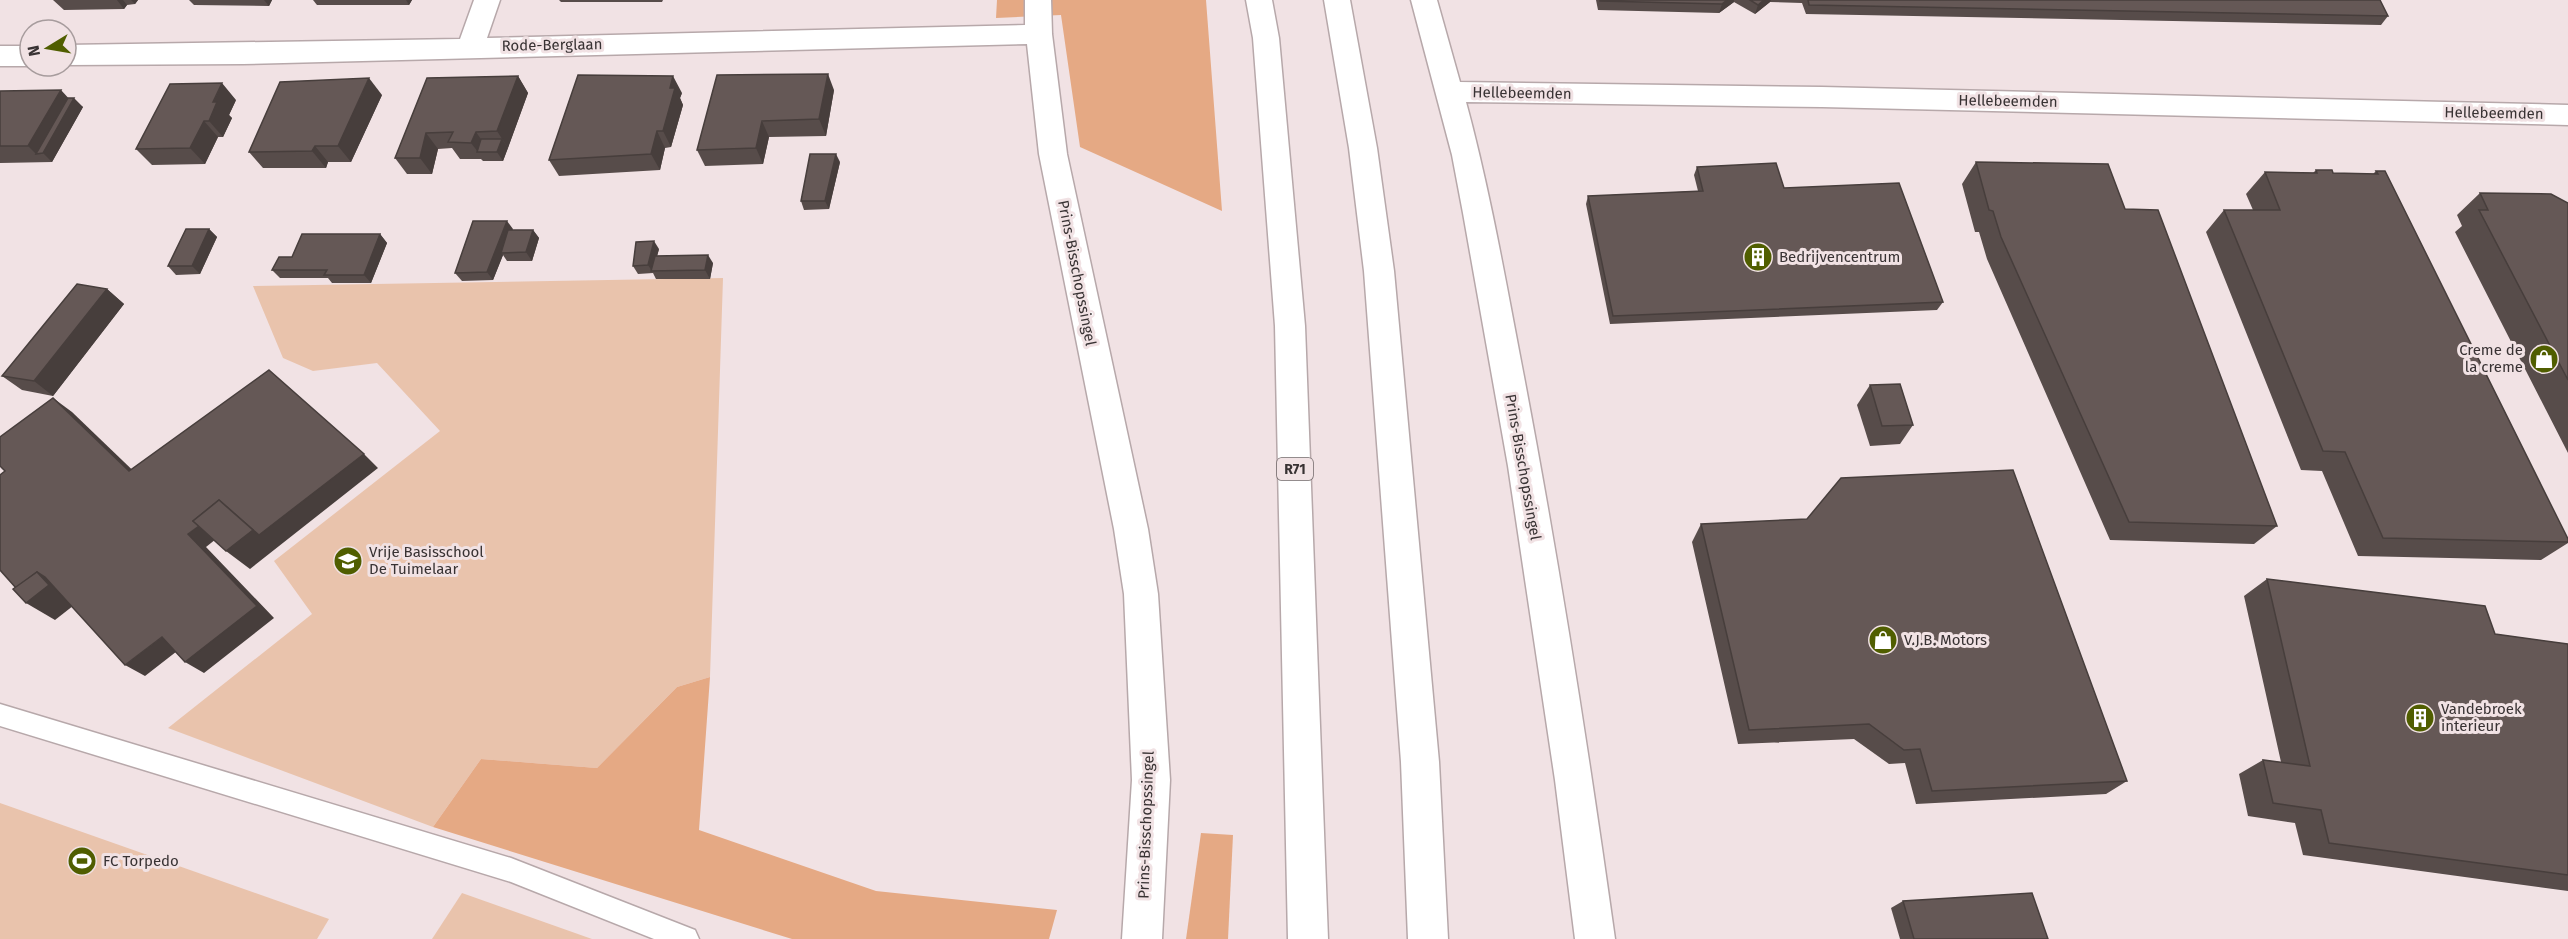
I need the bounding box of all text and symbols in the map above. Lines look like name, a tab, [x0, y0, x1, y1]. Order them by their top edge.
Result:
north arrow	[18, 18, 78, 78]
street label: Rode-Berglaan	[501, 35, 603, 55]
text: N	[23, 44, 44, 58]
street label: Hellebeemden	[1472, 83, 1572, 103]
street label: Hellebeemden	[1958, 91, 2058, 111]
street label: Hellebeemden	[2444, 103, 2544, 123]
street label: Prins-Bisschopssingel	[1054, 199, 1100, 348]
building icon: Bedrijvencentrum	[1742, 241, 1774, 273]
place label: Bedrijvencentrum	[1779, 248, 1900, 266]
place label: Creme de la creme	[2459, 341, 2523, 376]
shop icon: Creme de la creme	[2528, 343, 2560, 375]
street label: Prins-Bisschopssingel	[1501, 393, 1545, 542]
road number: R71	[1277, 458, 1313, 480]
place label: Vrije Basisschool De Tuimelaar	[369, 543, 484, 578]
school or university icon: Vrije Basisschool De Tuimelaar	[332, 545, 364, 577]
shop icon: V.J.B. Motors	[1867, 624, 1899, 656]
place label: V.J.B. Motors	[1904, 631, 1987, 649]
place label: Vandebroek interieur	[2441, 700, 2522, 735]
building icon: Vandebroek interieur	[2404, 702, 2436, 734]
street label: Prins-Bisschopssingel	[1134, 750, 1158, 899]
sports icon: FC Torpedo	[66, 845, 98, 877]
place label: FC Torpedo	[103, 852, 179, 870]

